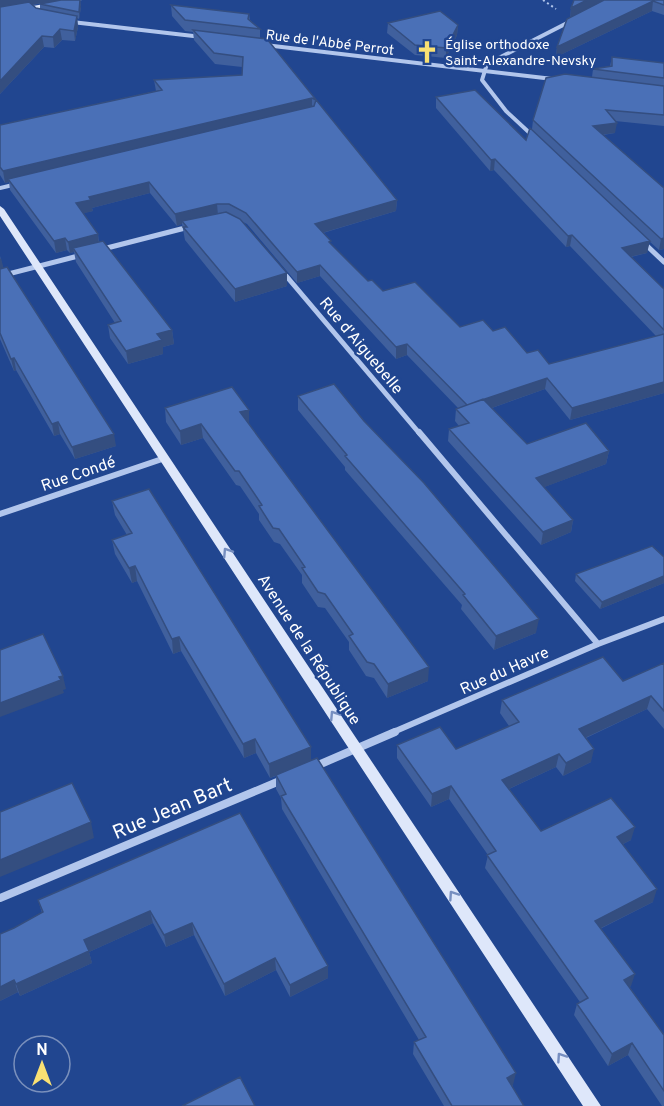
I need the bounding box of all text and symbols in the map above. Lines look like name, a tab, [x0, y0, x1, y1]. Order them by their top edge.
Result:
street label: Rue de l'Abbé Perrot	[265, 27, 395, 60]
place label: Église orthodoxe Saint-Alexandre-Nevsky	[445, 36, 596, 70]
church icon: Église orthodoxe Saint-Alexandre-Nevsky	[414, 39, 440, 65]
street label: Rue d'Aiguebelle	[314, 294, 407, 399]
street label: Rue Condé	[39, 453, 119, 497]
one-way arrow	[223, 548, 234, 559]
street label: Avenue de la République	[252, 571, 365, 729]
street label: Rue du Havre	[457, 643, 552, 700]
one-way arrow	[330, 710, 341, 721]
street label: Rue Jean Bart	[109, 773, 237, 847]
one-way arrow	[449, 891, 460, 902]
north arrow	[12, 1034, 72, 1094]
text: N	[36, 1041, 48, 1061]
one-way arrow	[557, 1053, 568, 1064]

